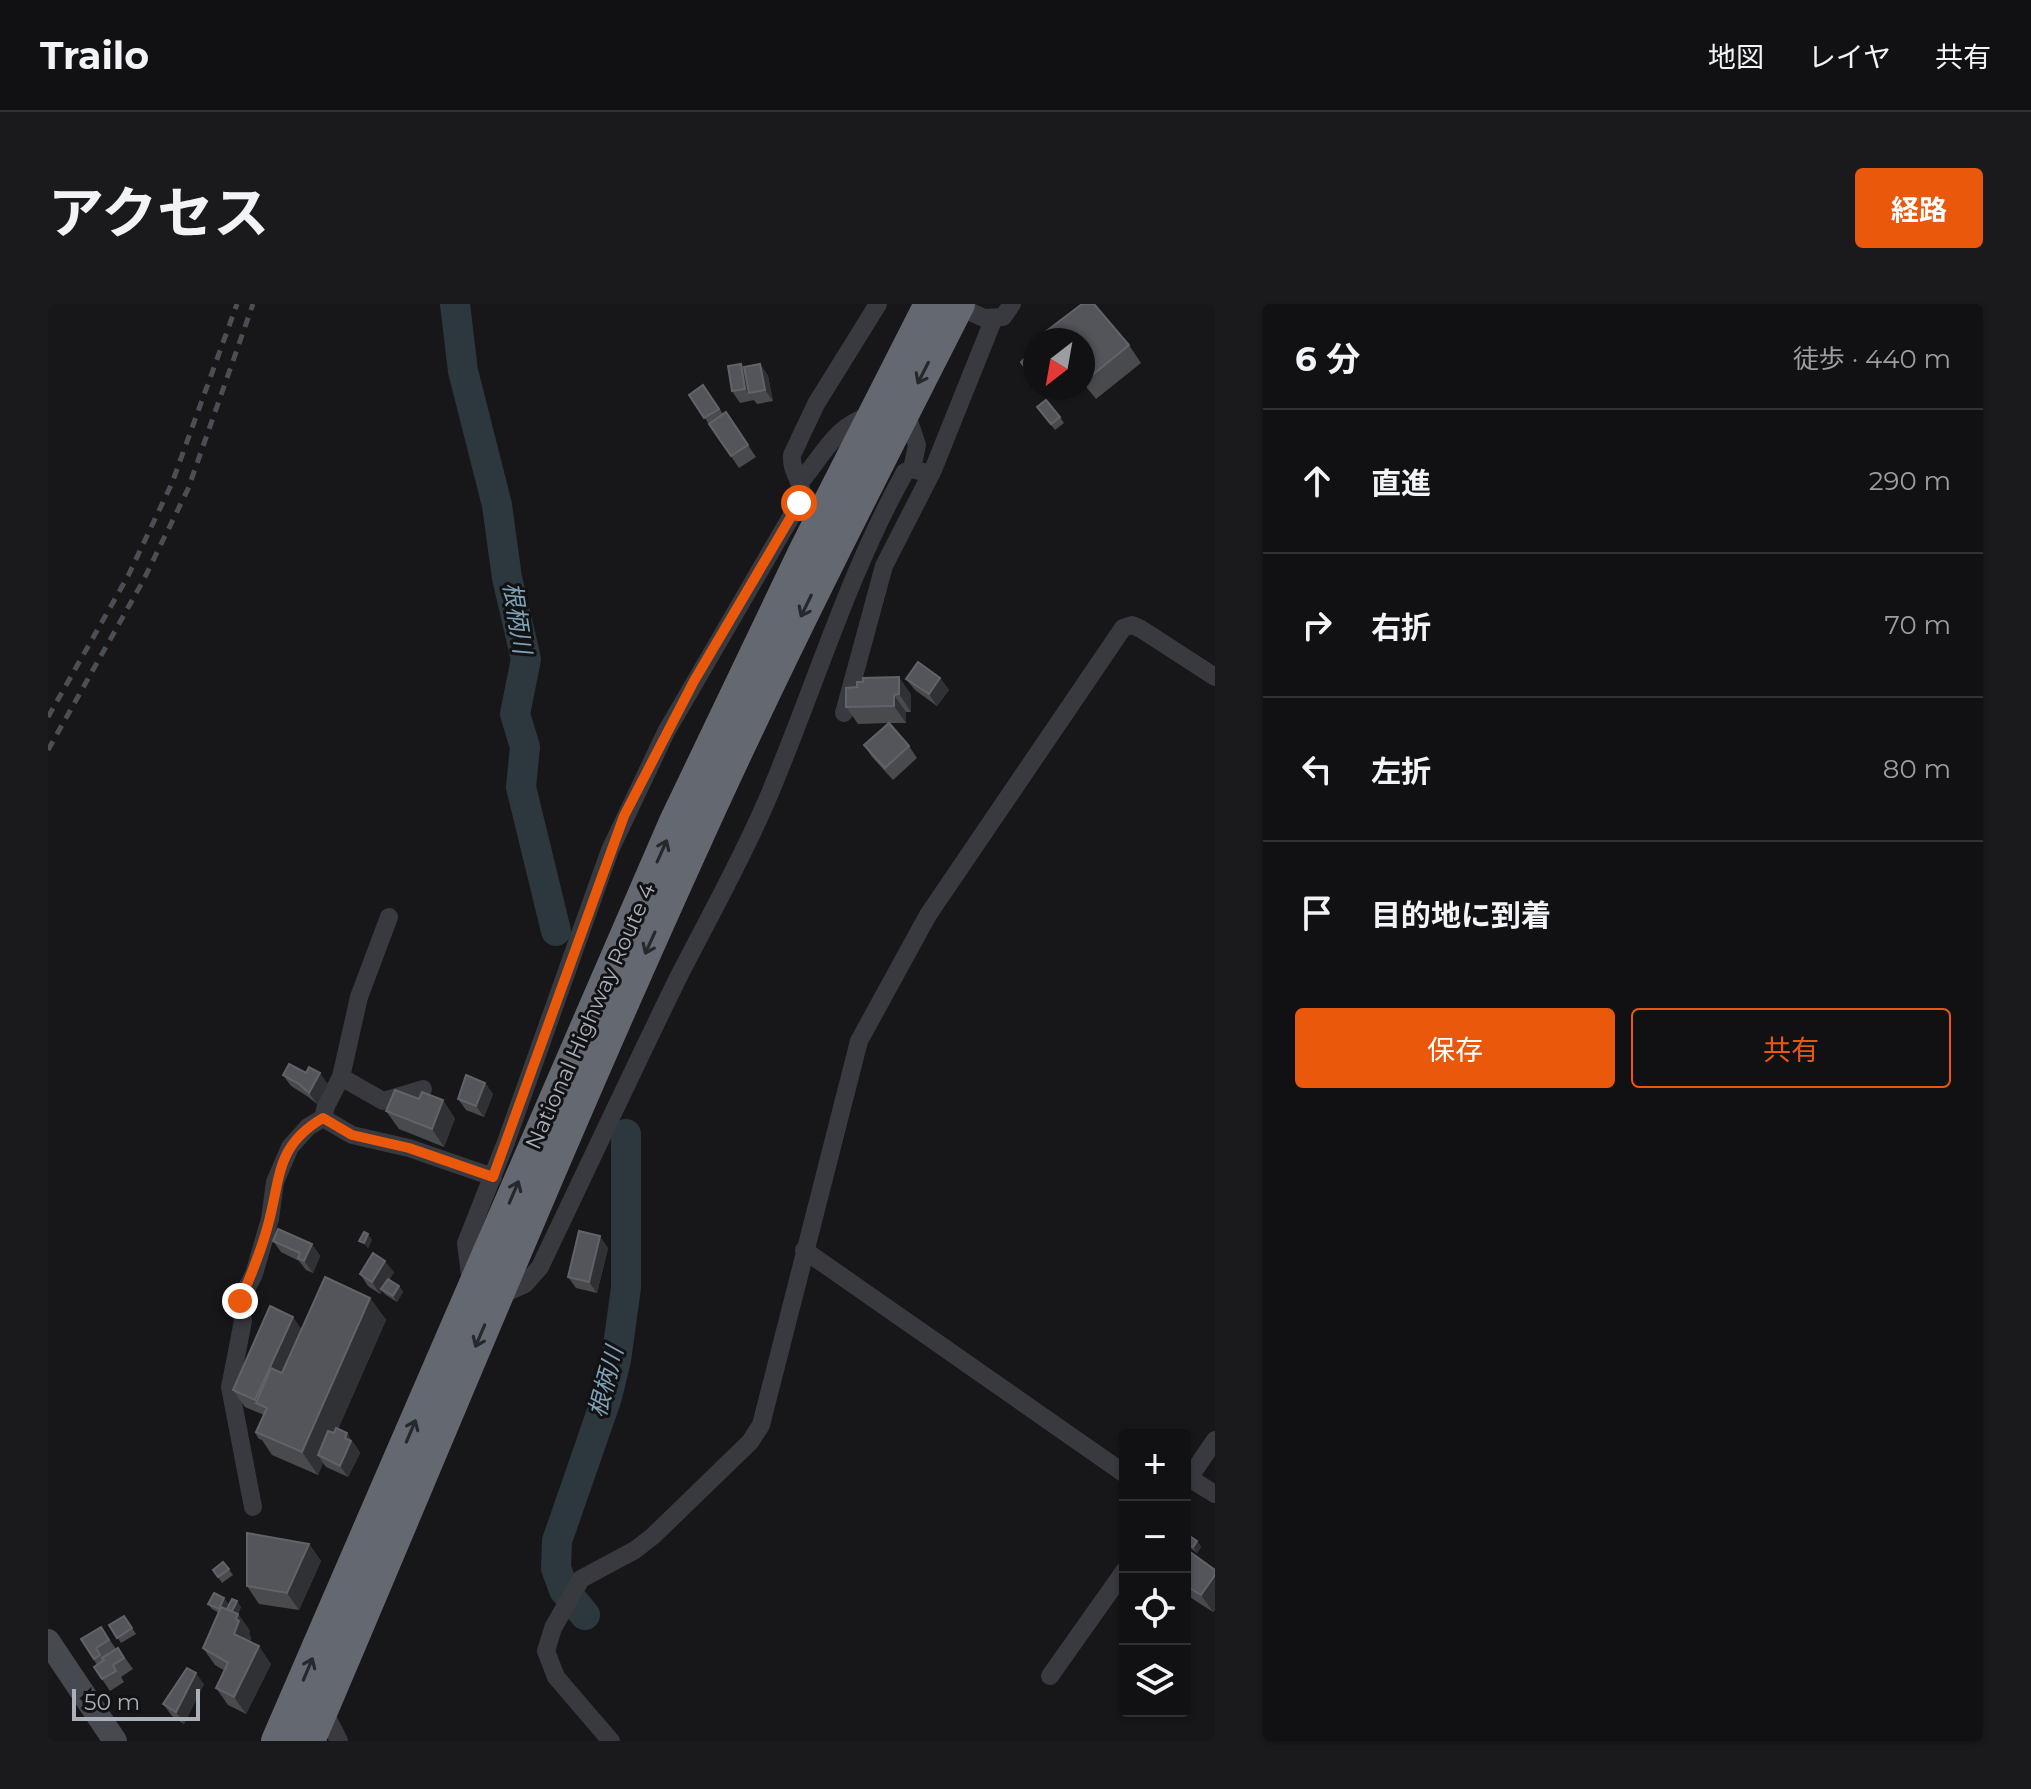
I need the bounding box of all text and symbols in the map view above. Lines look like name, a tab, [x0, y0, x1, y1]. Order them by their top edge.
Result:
text: Trailo	[40, 32, 149, 79]
text: 地図	[1708, 40, 1764, 74]
text: レイヤ	[1808, 40, 1891, 74]
text: 共有	[1935, 40, 1991, 74]
button: 経路	[1855, 168, 1983, 248]
text: アクセス	[48, 179, 269, 247]
north arrow	[1023, 328, 1095, 400]
text: 6 分	[1295, 338, 1360, 380]
text: 徒歩 · 440 m	[1793, 343, 1951, 375]
one-way arrow	[915, 361, 931, 385]
icon: ahead	[1295, 459, 1339, 503]
text: 直進	[1371, 465, 1431, 502]
text: 290 m	[1869, 465, 1951, 497]
route start	[781, 485, 817, 521]
water label: 根柄川	[498, 580, 538, 659]
one-way arrow	[798, 593, 813, 617]
icon: right	[1295, 603, 1339, 647]
text: 右折	[1371, 609, 1431, 646]
text: 70 m	[1885, 609, 1951, 641]
icon: left	[1295, 747, 1339, 791]
text: 左折	[1371, 753, 1431, 790]
text: 80 m	[1883, 753, 1951, 785]
one-way arrow	[656, 839, 671, 864]
street label: National Highway Route 4	[519, 879, 662, 1153]
icon: arrive	[1295, 891, 1339, 935]
text: 目的地に到着	[1371, 897, 1551, 934]
one-way arrow	[642, 931, 657, 955]
button: 保存	[1295, 1008, 1615, 1088]
button: 共有	[1631, 1008, 1951, 1088]
one-way arrow	[507, 1180, 522, 1205]
route end	[222, 1283, 258, 1319]
one-way arrow	[472, 1323, 487, 1348]
water label: 根柄川	[582, 1340, 630, 1420]
one-way arrow	[405, 1419, 420, 1444]
map controls	[1119, 1429, 1191, 1717]
button: +	[1119, 1429, 1191, 1501]
button: −	[1119, 1501, 1191, 1573]
button: locate	[1119, 1573, 1191, 1645]
button: layers	[1119, 1645, 1191, 1717]
one-way arrow	[301, 1657, 316, 1682]
scale bar	[72, 1685, 200, 1721]
text: 50 m	[84, 1689, 140, 1716]

